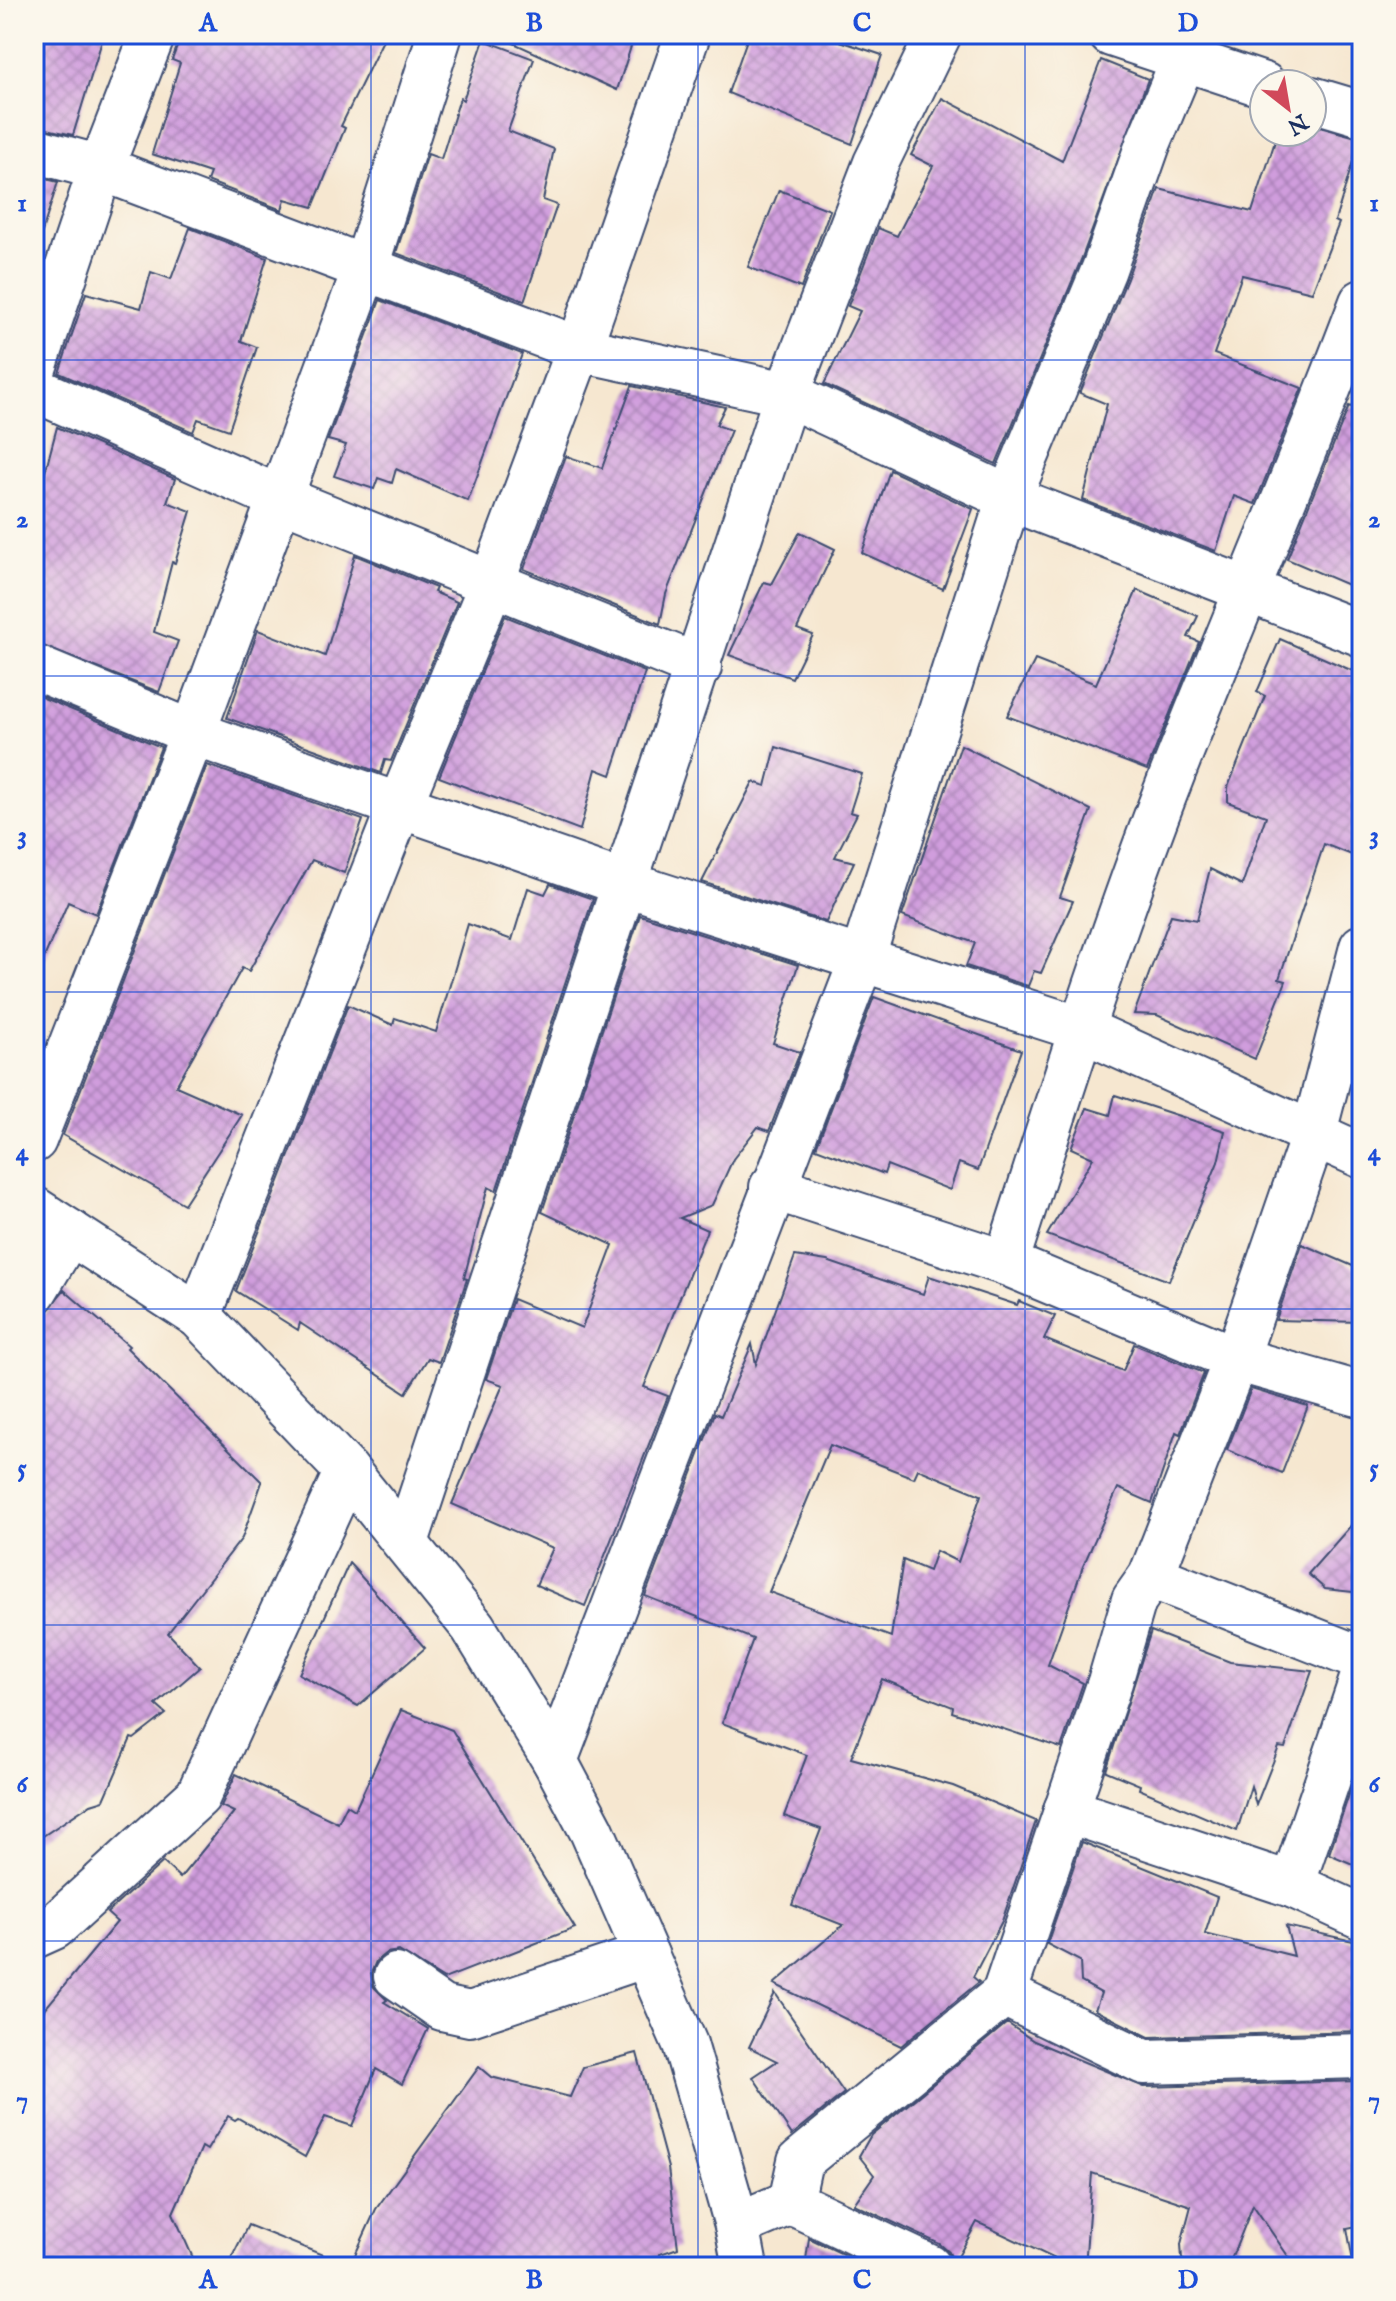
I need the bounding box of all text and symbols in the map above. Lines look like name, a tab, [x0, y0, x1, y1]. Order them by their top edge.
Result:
text: A	[198, 7, 218, 40]
text: B	[525, 7, 543, 40]
text: C	[853, 7, 872, 40]
text: D	[1178, 7, 1199, 40]
north arrow	[1248, 68, 1328, 148]
text: N	[1282, 106, 1314, 140]
text: 1	[17, 187, 27, 220]
text: 1	[1369, 187, 1379, 220]
text: 2	[16, 503, 28, 536]
text: 2	[1368, 503, 1380, 536]
text: 3	[17, 819, 27, 852]
text: 3	[1369, 819, 1379, 852]
text: 4	[16, 1136, 30, 1169]
text: 4	[1368, 1136, 1382, 1169]
text: 5	[17, 1452, 27, 1485]
text: 5	[1369, 1452, 1379, 1485]
text: 6	[17, 1768, 29, 1801]
text: 6	[1369, 1768, 1381, 1801]
text: 7	[16, 2084, 28, 2117]
text: 7	[1368, 2084, 1380, 2117]
text: A	[198, 2264, 218, 2297]
text: B	[525, 2264, 543, 2297]
text: C	[853, 2264, 872, 2297]
text: D	[1178, 2264, 1199, 2297]

